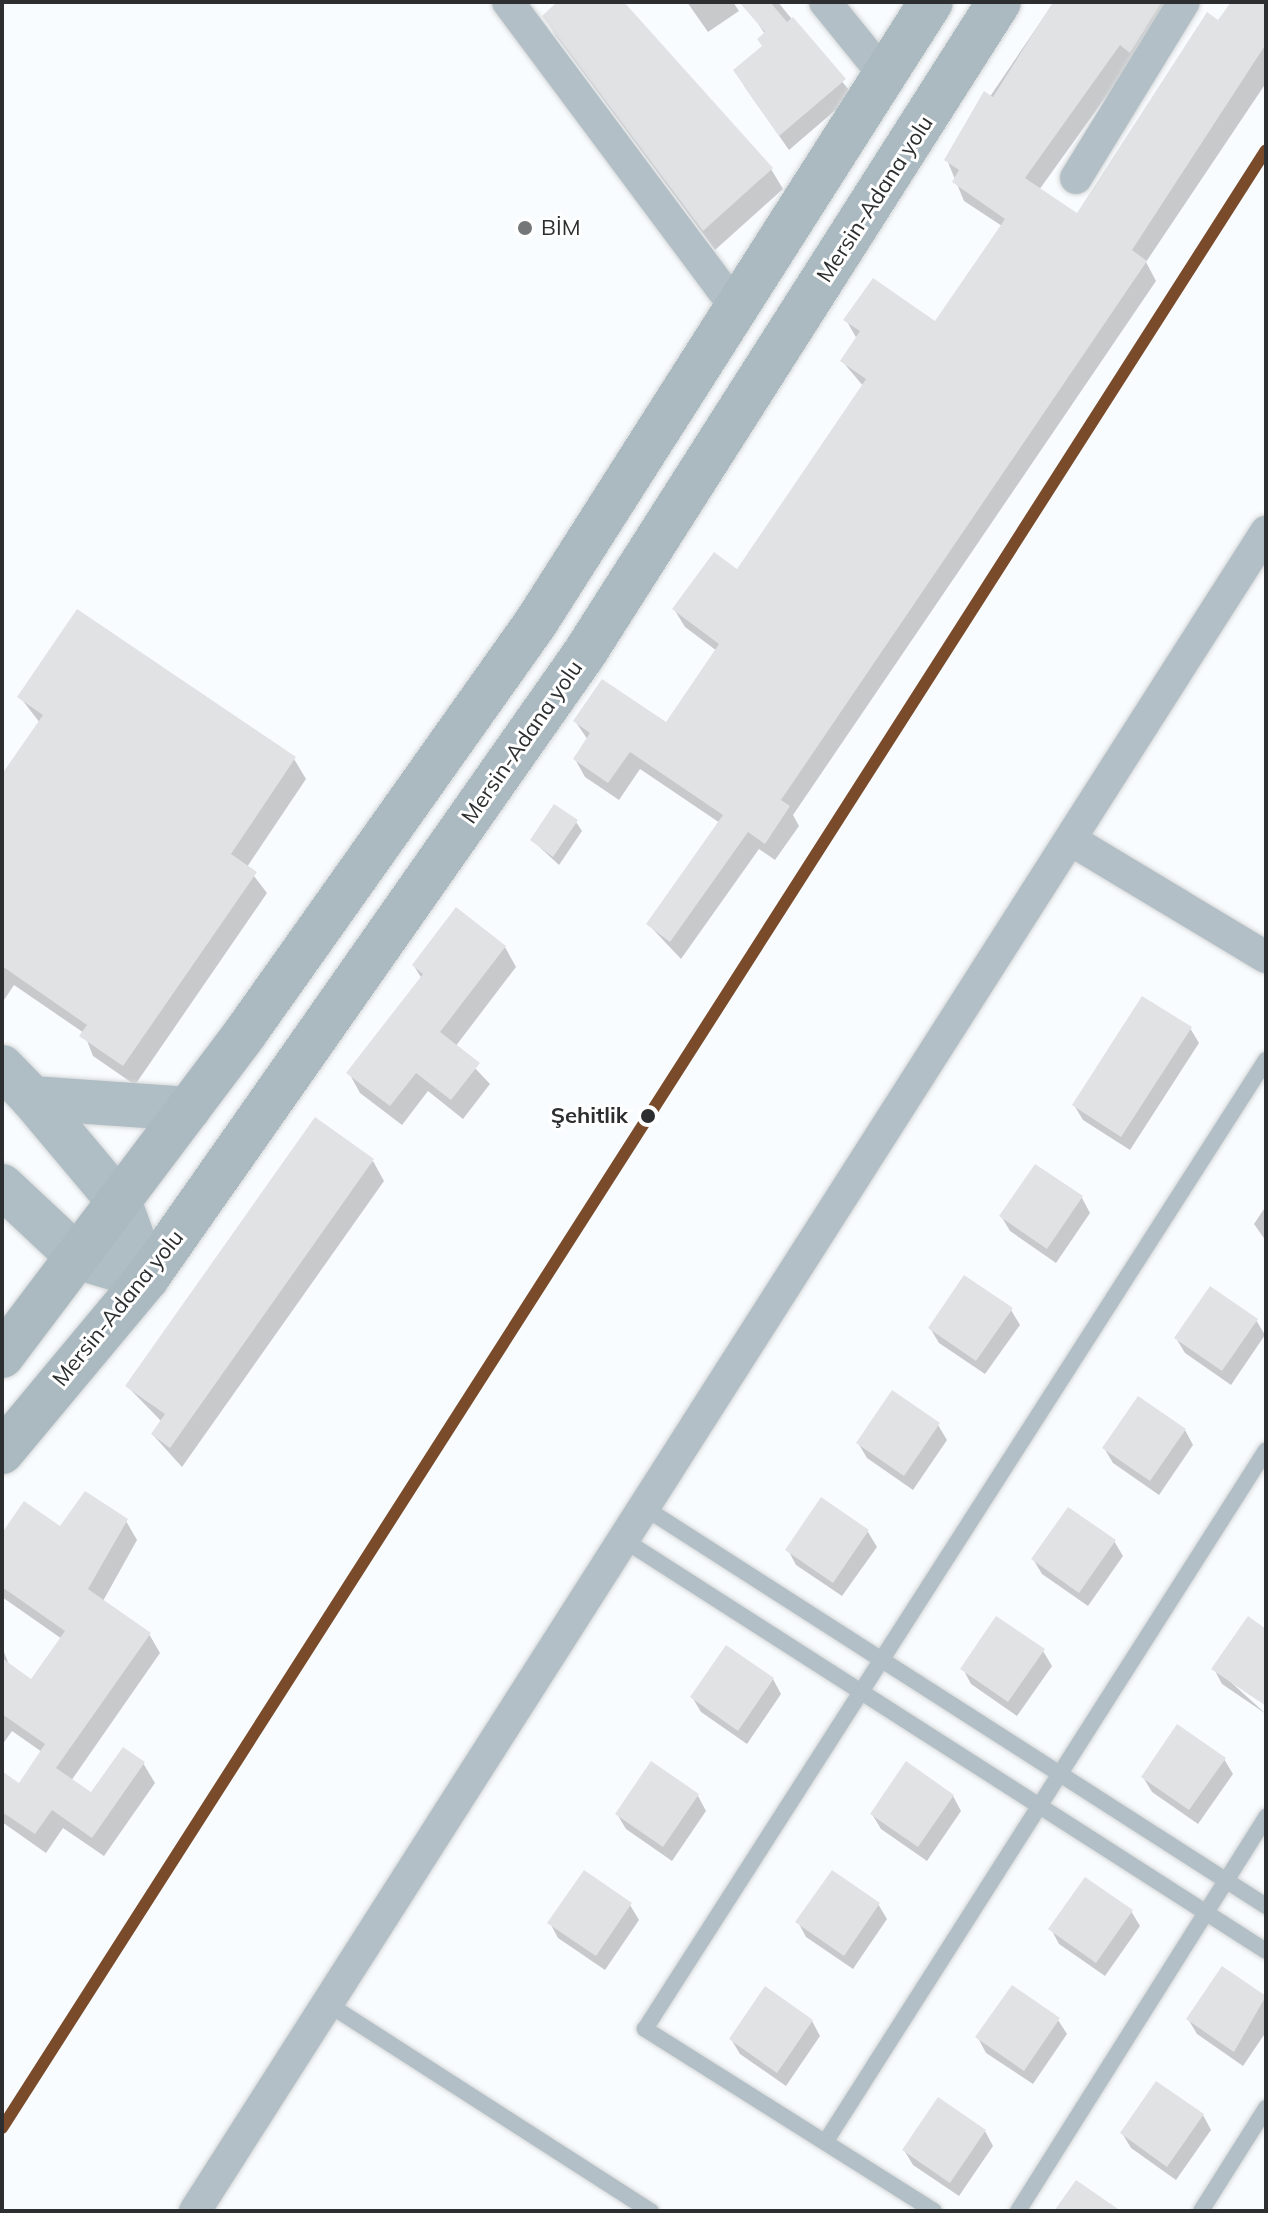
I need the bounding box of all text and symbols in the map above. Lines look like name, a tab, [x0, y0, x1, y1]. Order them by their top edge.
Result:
street label: Mersin-Adana yolu	[811, 111, 939, 287]
place label: BİM	[541, 215, 581, 241]
marker: BİM	[516, 219, 534, 237]
street label: Mersin-Adana yolu	[456, 655, 588, 829]
place label: Şehitlik	[551, 1103, 628, 1129]
marker: Şehitlik	[635, 1103, 661, 1129]
street label: Mersin-Adana yolu	[47, 1225, 189, 1391]

